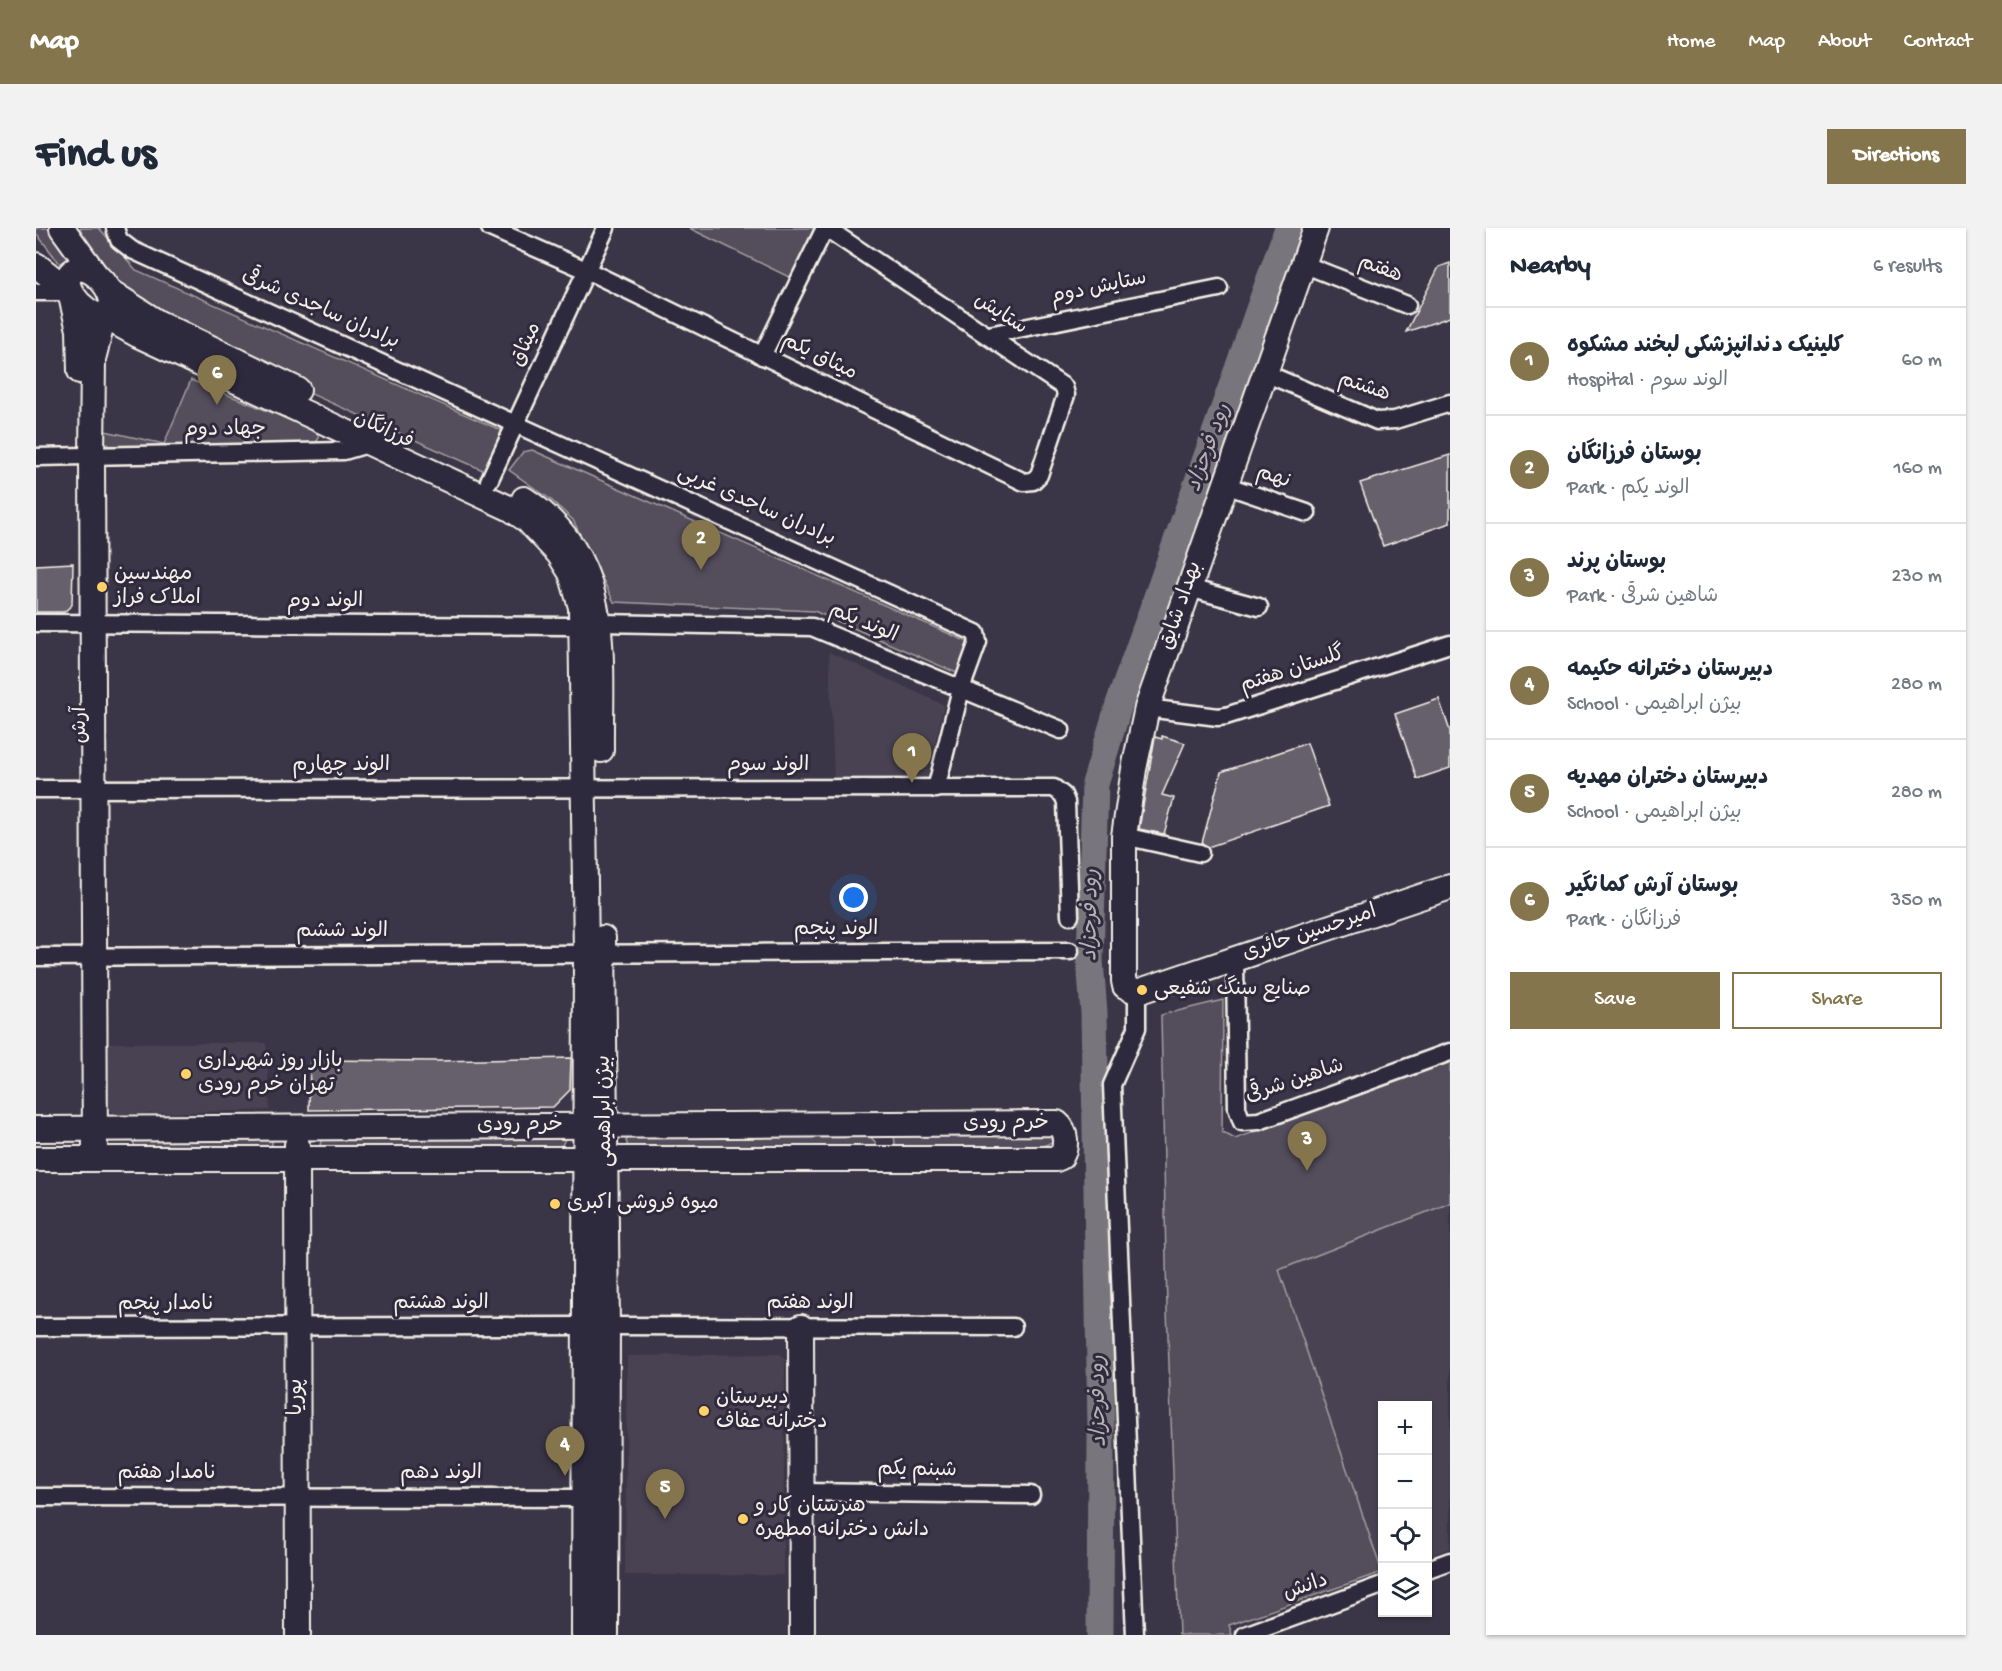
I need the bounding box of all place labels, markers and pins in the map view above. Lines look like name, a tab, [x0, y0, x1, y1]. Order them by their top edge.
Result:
pin: 6	[198, 356, 237, 405]
pin: 2	[682, 520, 720, 570]
place label: مهندسین املاک فراز	[112, 563, 201, 612]
marker: مهندسین املاک فراز	[95, 580, 109, 594]
pin: 1	[892, 734, 932, 783]
place label: صنایع سنگ شفیعی	[1154, 975, 1311, 1003]
marker: صنایع سنگ شفیعی	[1135, 983, 1149, 997]
place label: بازار روز شهرداری تهران خرم رودی	[198, 1050, 343, 1099]
marker: بازار روز شهرداری تهران خرم رودی	[179, 1067, 193, 1081]
pin: 3	[1288, 1122, 1326, 1171]
place label: میوه فروشی اکبری	[567, 1192, 719, 1217]
marker: میوه فروشی اکبری	[548, 1197, 562, 1211]
place label: دبیرستان دخترانه عفاف	[716, 1387, 827, 1436]
marker: دبیرستان دخترانه عفاف	[697, 1404, 711, 1418]
pin: 4	[546, 1426, 584, 1476]
pin: 5	[646, 1470, 684, 1519]
place label: هنرستان کار و دانش دخترانه مطهره	[753, 1495, 929, 1544]
marker: هنرستان کار و دانش دخترانه مطهره	[736, 1512, 750, 1526]

